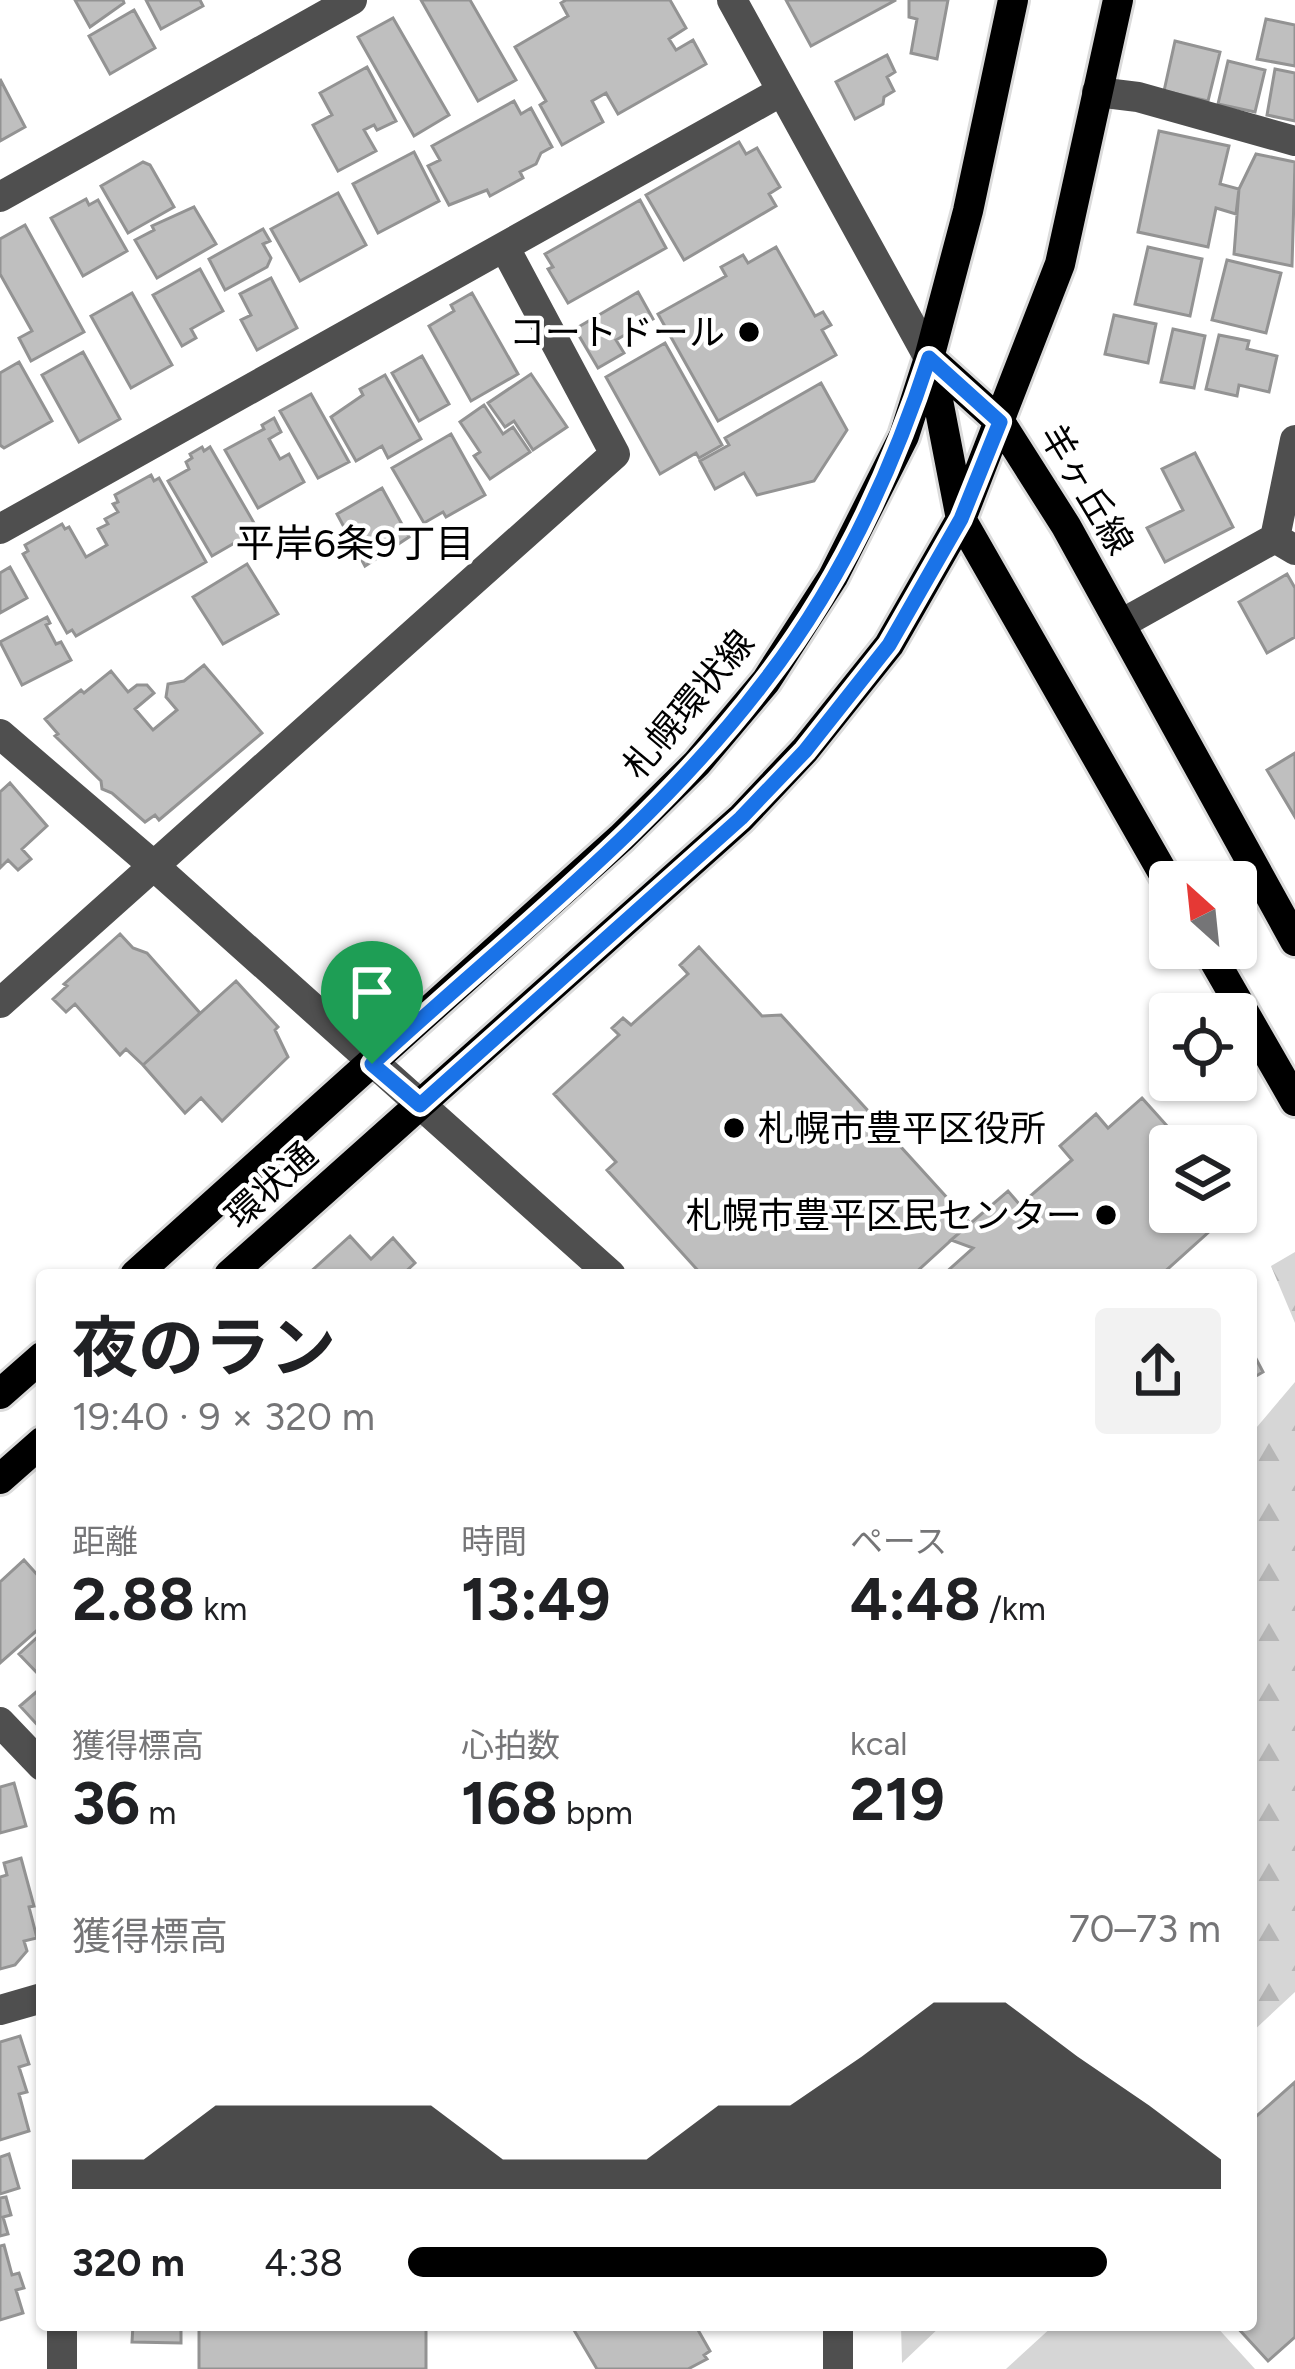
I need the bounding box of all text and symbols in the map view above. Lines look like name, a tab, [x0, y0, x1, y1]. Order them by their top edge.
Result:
place label: コートドール	[509, 311, 725, 354]
marker: コートドール	[736, 319, 762, 345]
street label: 羊ヶ丘線	[1031, 416, 1142, 562]
district label: 平岸6条9丁目	[235, 520, 475, 567]
street label: 札幌環状線	[614, 622, 763, 787]
north arrow	[1149, 861, 1257, 969]
map controls	[1149, 861, 1257, 1233]
pin	[321, 941, 423, 1064]
icon: arrive	[339, 959, 405, 1025]
button: locate	[1149, 993, 1257, 1101]
place label: 札幌市豊平区役所	[758, 1107, 1046, 1150]
marker: 札幌市豊平区役所	[721, 1115, 747, 1141]
button: layers	[1149, 1125, 1257, 1233]
street label: 環状通	[217, 1133, 326, 1237]
place label: 札幌市豊平区民センター	[686, 1194, 1082, 1237]
marker: 札幌市豊平区民センター	[1093, 1202, 1119, 1228]
text: 夜のラン	[72, 1308, 336, 1388]
button: share	[1095, 1308, 1221, 1434]
text: 19:40 · 9 × 320 m	[72, 1393, 375, 1440]
text: 距離	[72, 1522, 138, 1561]
text: 時間	[461, 1522, 527, 1561]
text: ペース	[850, 1522, 947, 1561]
text: 2.88	[72, 1563, 195, 1635]
text: 13:49	[461, 1563, 611, 1635]
text: 4:48	[850, 1563, 981, 1635]
text: km	[195, 1589, 247, 1628]
text: /km	[981, 1589, 1046, 1628]
text: kcal	[850, 1724, 908, 1763]
text: 獲得標高	[72, 1726, 204, 1765]
text: 心拍数	[461, 1726, 560, 1765]
text: 219	[850, 1763, 945, 1835]
text: 36	[72, 1767, 140, 1839]
text: 168	[461, 1767, 558, 1839]
text: m	[140, 1793, 176, 1832]
text: bpm	[558, 1793, 633, 1832]
text: 70–73 m	[1069, 1905, 1221, 1952]
text: 獲得標高	[72, 1913, 228, 1960]
text: 320 m	[72, 2239, 185, 2286]
text: 4:38	[264, 2239, 343, 2286]

